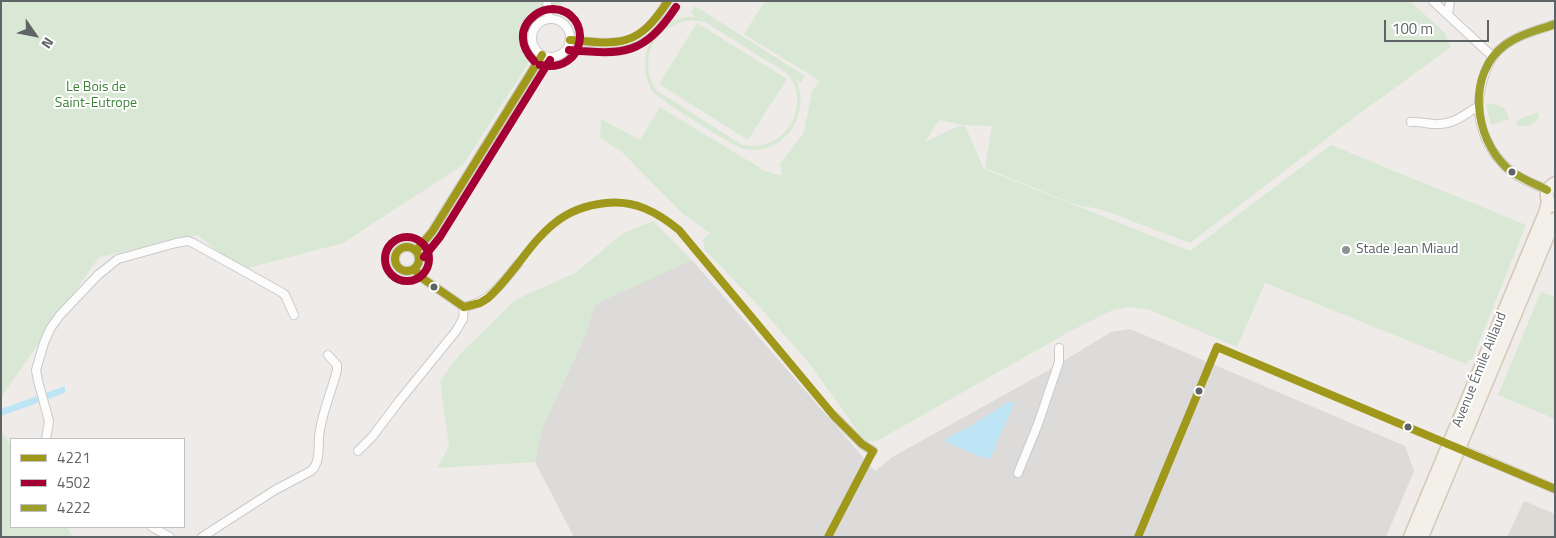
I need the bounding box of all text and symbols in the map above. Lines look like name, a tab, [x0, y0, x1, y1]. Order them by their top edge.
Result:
north arrow	[10, 10, 60, 60]
scale bar	[1386, 10, 1491, 42]
text: 100 m	[1392, 17, 1433, 40]
text: N	[37, 34, 59, 53]
park label: Le Bois de Saint-Eutrope	[55, 80, 137, 112]
unlabelled marker	[1507, 167, 1517, 177]
place label: Stade Jean Miaud	[1356, 242, 1458, 258]
marker: Stade Jean Miaud	[1340, 244, 1352, 256]
unlabelled marker	[429, 282, 439, 292]
street label: Avenue Émile Aillaud	[1449, 310, 1511, 430]
unlabelled marker	[1194, 386, 1204, 396]
unlabelled marker	[1403, 422, 1413, 432]
legend	[10, 438, 185, 528]
text: 4221	[57, 446, 91, 469]
text: 4502	[57, 471, 91, 494]
text: 4222	[57, 496, 91, 519]

